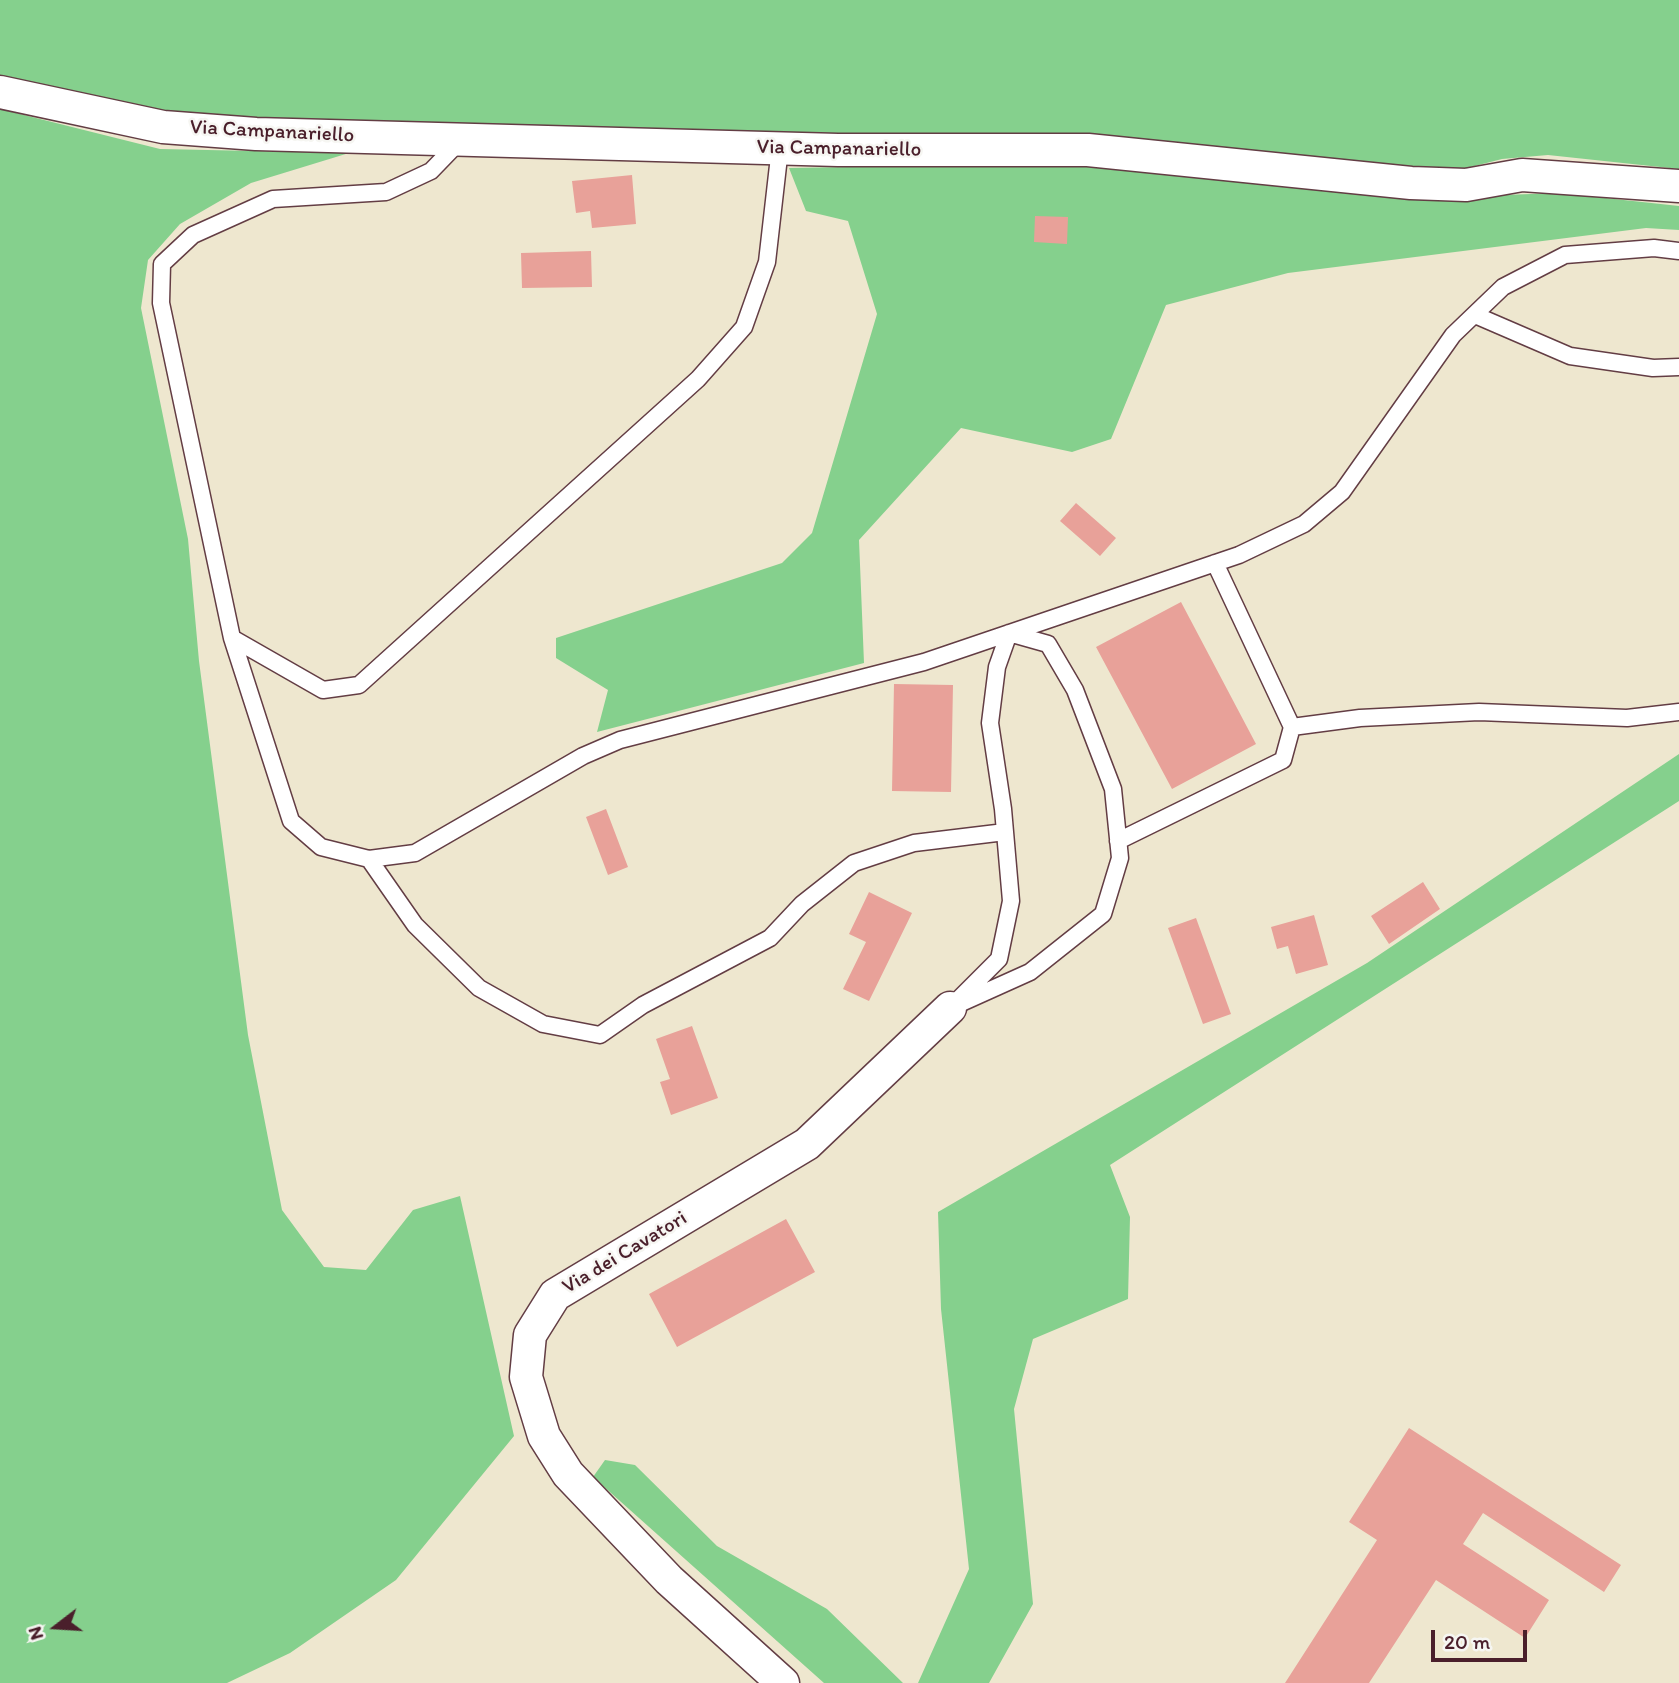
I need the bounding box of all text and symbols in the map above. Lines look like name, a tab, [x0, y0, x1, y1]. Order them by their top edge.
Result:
street label: Via Campanariello	[189, 115, 355, 149]
street label: Via Campanariello	[756, 135, 922, 163]
street label: Via dei Cavatori	[558, 1206, 692, 1300]
north arrow	[21, 1592, 91, 1662]
scale bar	[1434, 1616, 1530, 1660]
text: N	[23, 1624, 48, 1643]
text: 20 m	[1444, 1629, 1490, 1654]

